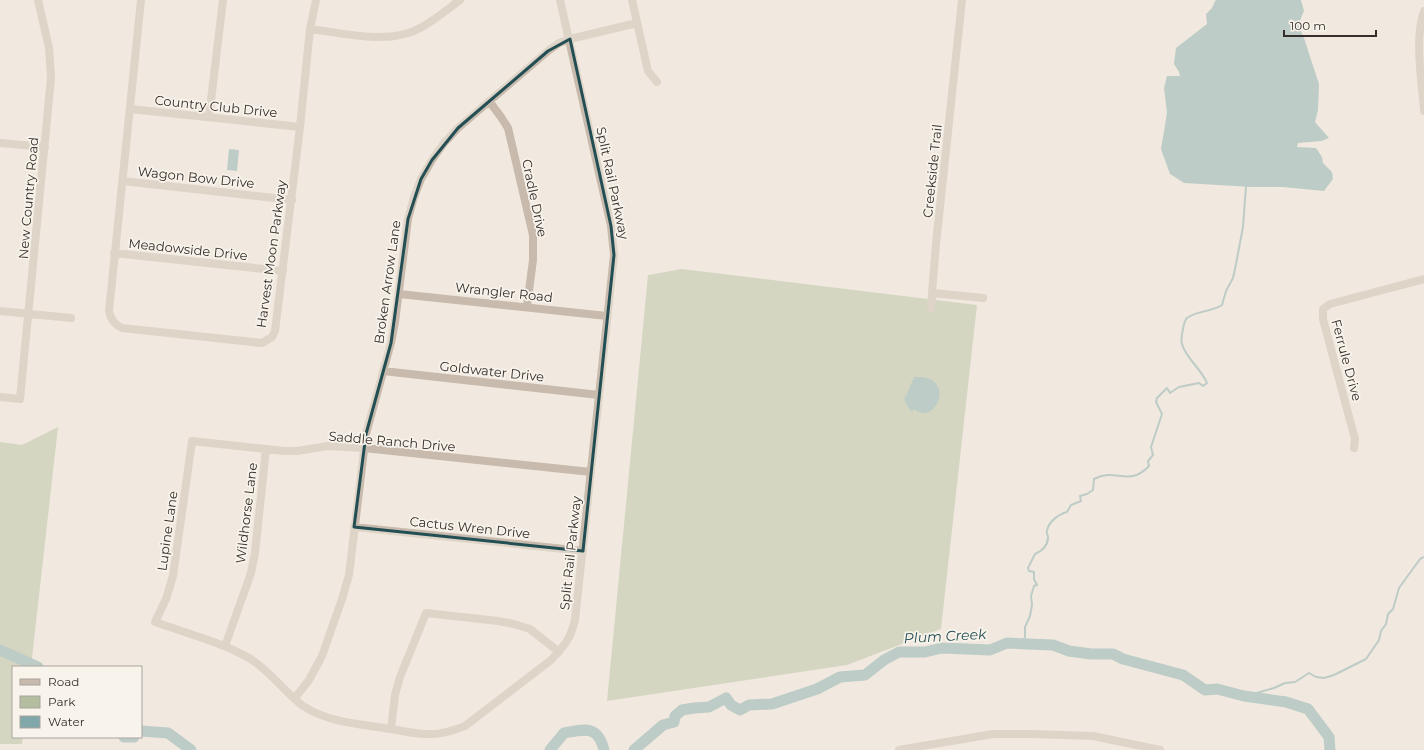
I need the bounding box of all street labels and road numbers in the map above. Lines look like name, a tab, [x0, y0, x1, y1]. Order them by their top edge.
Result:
street label: Country Club Drive	[154, 92, 278, 120]
street label: Creekside Trail	[919, 123, 945, 219]
street label: Split Rail Parkway	[593, 125, 633, 242]
street label: New Country Road	[15, 136, 41, 260]
street label: Cradle Drive	[519, 158, 551, 239]
street label: Wagon Bow Drive	[137, 163, 255, 191]
street label: Harvest Moon Parkway	[253, 178, 289, 329]
street label: Broken Arrow Lane	[370, 219, 404, 345]
street label: Meadowside Drive	[128, 235, 249, 263]
street label: Wrangler Road	[454, 279, 554, 305]
street label: Ferrule Drive	[1328, 317, 1366, 403]
street label: Goldwater Drive	[439, 358, 545, 384]
street label: Saddle Ranch Drive	[328, 427, 456, 455]
street label: Wildhorse Lane	[232, 461, 260, 564]
street label: Lupine Lane	[153, 490, 181, 572]
street label: Split Rail Parkway	[556, 494, 584, 611]
street label: Cactus Wren Drive	[409, 513, 531, 541]

